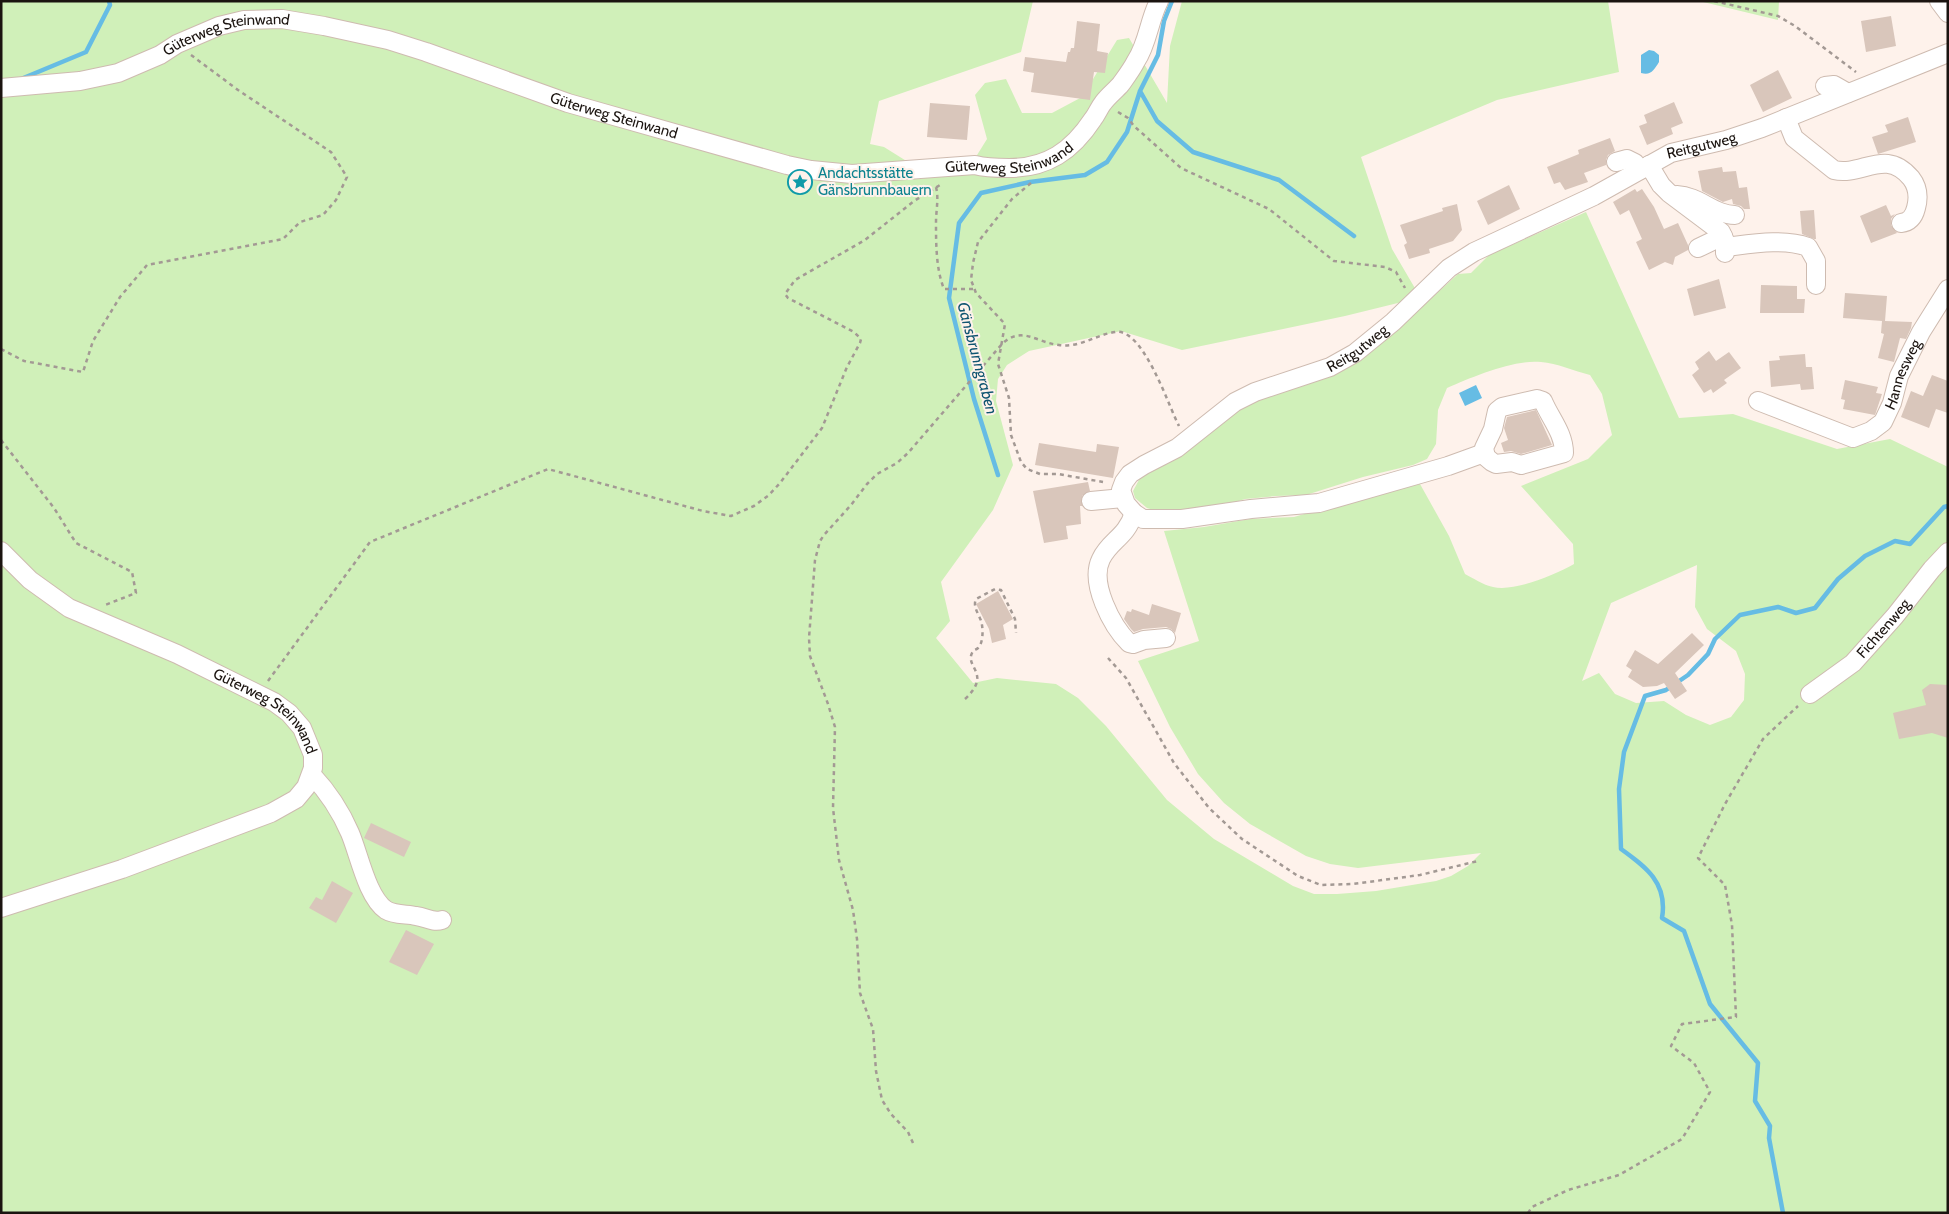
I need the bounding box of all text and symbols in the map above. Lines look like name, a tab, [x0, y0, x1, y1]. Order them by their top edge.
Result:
street label: Güterweg Steinwand	[159, 10, 291, 60]
street label: Güterweg Steinwand	[548, 88, 680, 143]
street label: Reitgutweg	[1665, 128, 1739, 163]
street label: Güterweg Steinwand	[944, 138, 1077, 177]
place label: Andachtsstätte Gänsbrunnbauern	[818, 164, 932, 199]
place icon: Andachtsstätte Gänsbrunnbauern	[787, 169, 813, 195]
water label: Gänsbrunngraben	[953, 300, 1002, 416]
street label: Reitgutweg	[1323, 320, 1392, 376]
street label: Hannesweg	[1881, 336, 1925, 413]
street label: Fichtenweg	[1853, 595, 1914, 662]
street label: Güterweg Steinwand	[210, 664, 321, 756]

